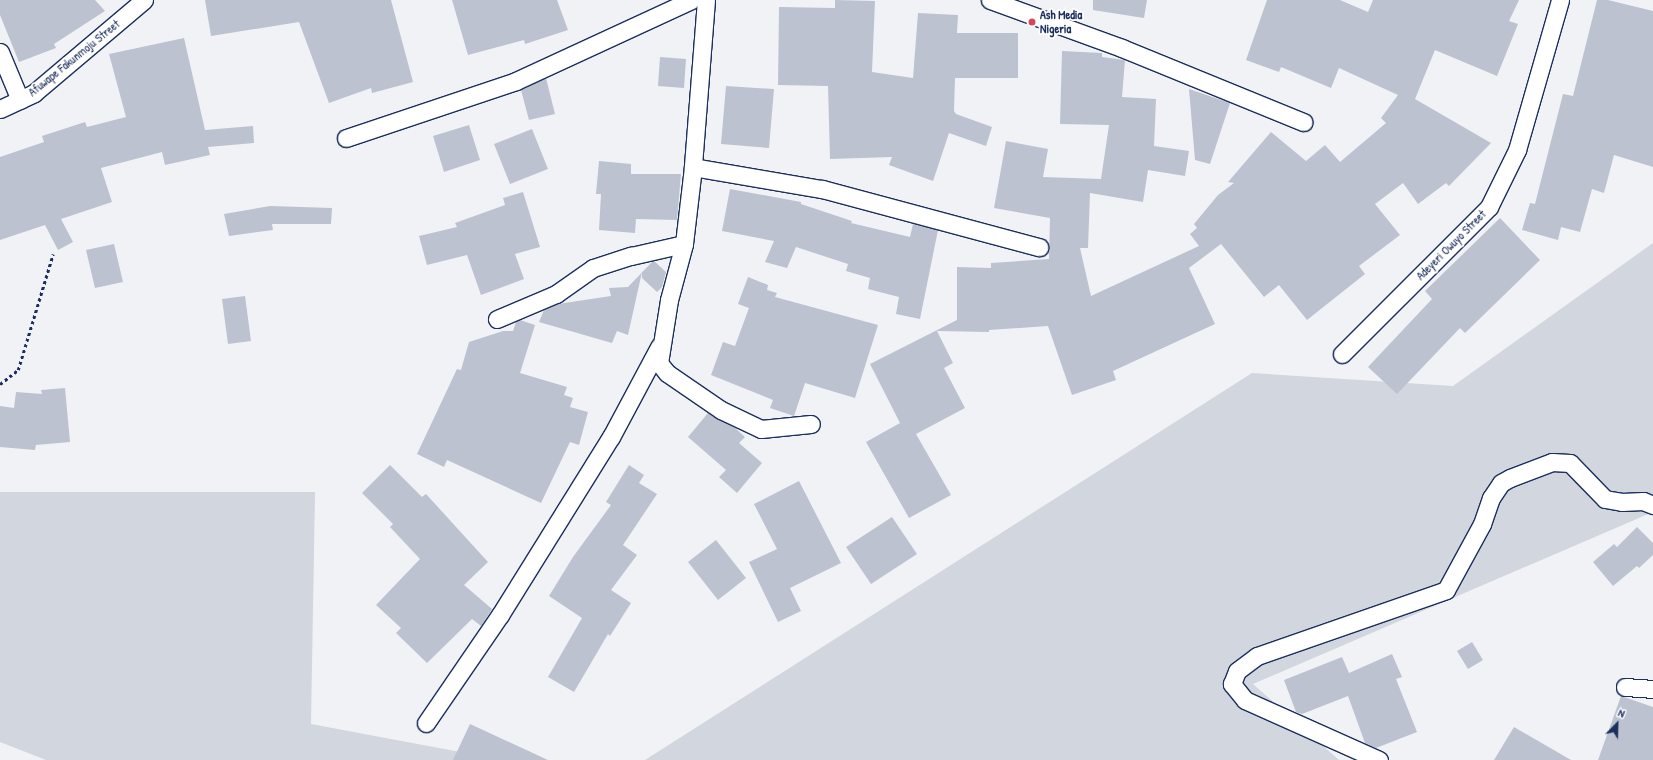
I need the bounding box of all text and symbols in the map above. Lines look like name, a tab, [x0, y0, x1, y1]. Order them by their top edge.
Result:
place label: Ash Media Nigeria	[1040, 8, 1082, 36]
street label: Afuwape Fakunmoju Street	[25, 17, 123, 99]
marker: Ash Media Nigeria	[1027, 17, 1037, 27]
street label: Adeyeri Owuyo Street	[1413, 207, 1489, 283]
north arrow	[1597, 704, 1637, 744]
text: N	[1616, 705, 1627, 721]

